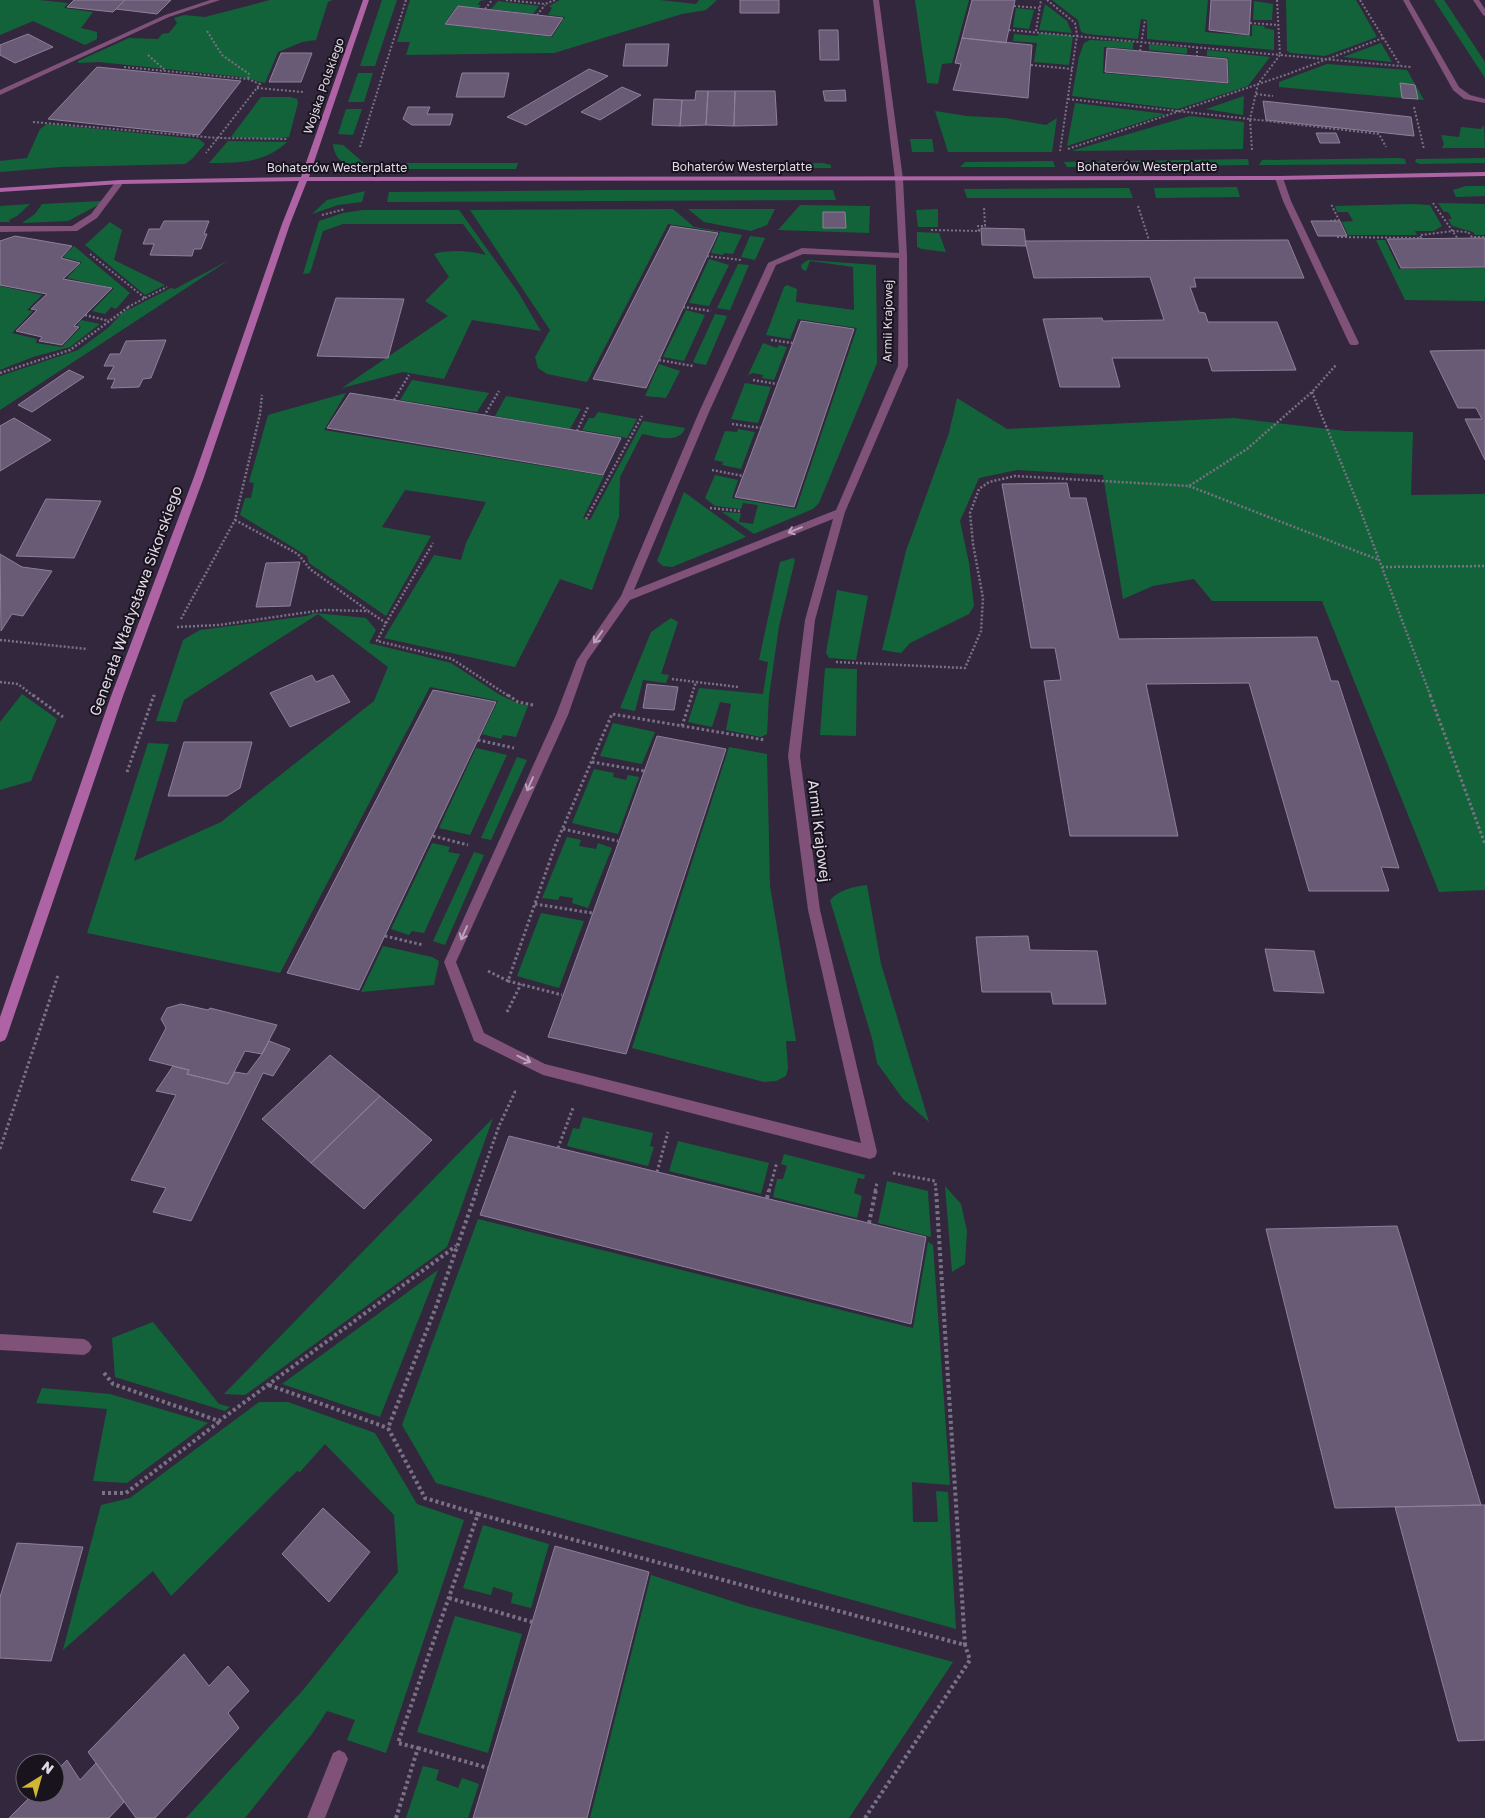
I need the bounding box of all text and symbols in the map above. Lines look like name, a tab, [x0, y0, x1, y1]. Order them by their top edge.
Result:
street label: Wojska Polskiego	[300, 36, 347, 136]
street label: Bohaterów Westerplatte	[672, 159, 812, 174]
street label: Bohaterów Westerplatte	[1077, 159, 1217, 174]
street label: Bohaterów Westerplatte	[267, 160, 407, 175]
street label: Armii Krajowej	[879, 280, 896, 362]
street label: Generała Władysława Sikorskiego	[85, 483, 185, 718]
one-way arrow	[788, 526, 803, 535]
one-way arrow	[593, 630, 603, 644]
one-way arrow	[525, 776, 535, 791]
street label: Armii Krajowej	[805, 779, 835, 883]
one-way arrow	[458, 925, 468, 940]
one-way arrow	[516, 1054, 531, 1064]
north arrow	[15, 1753, 65, 1803]
text: N	[39, 1757, 57, 1777]

